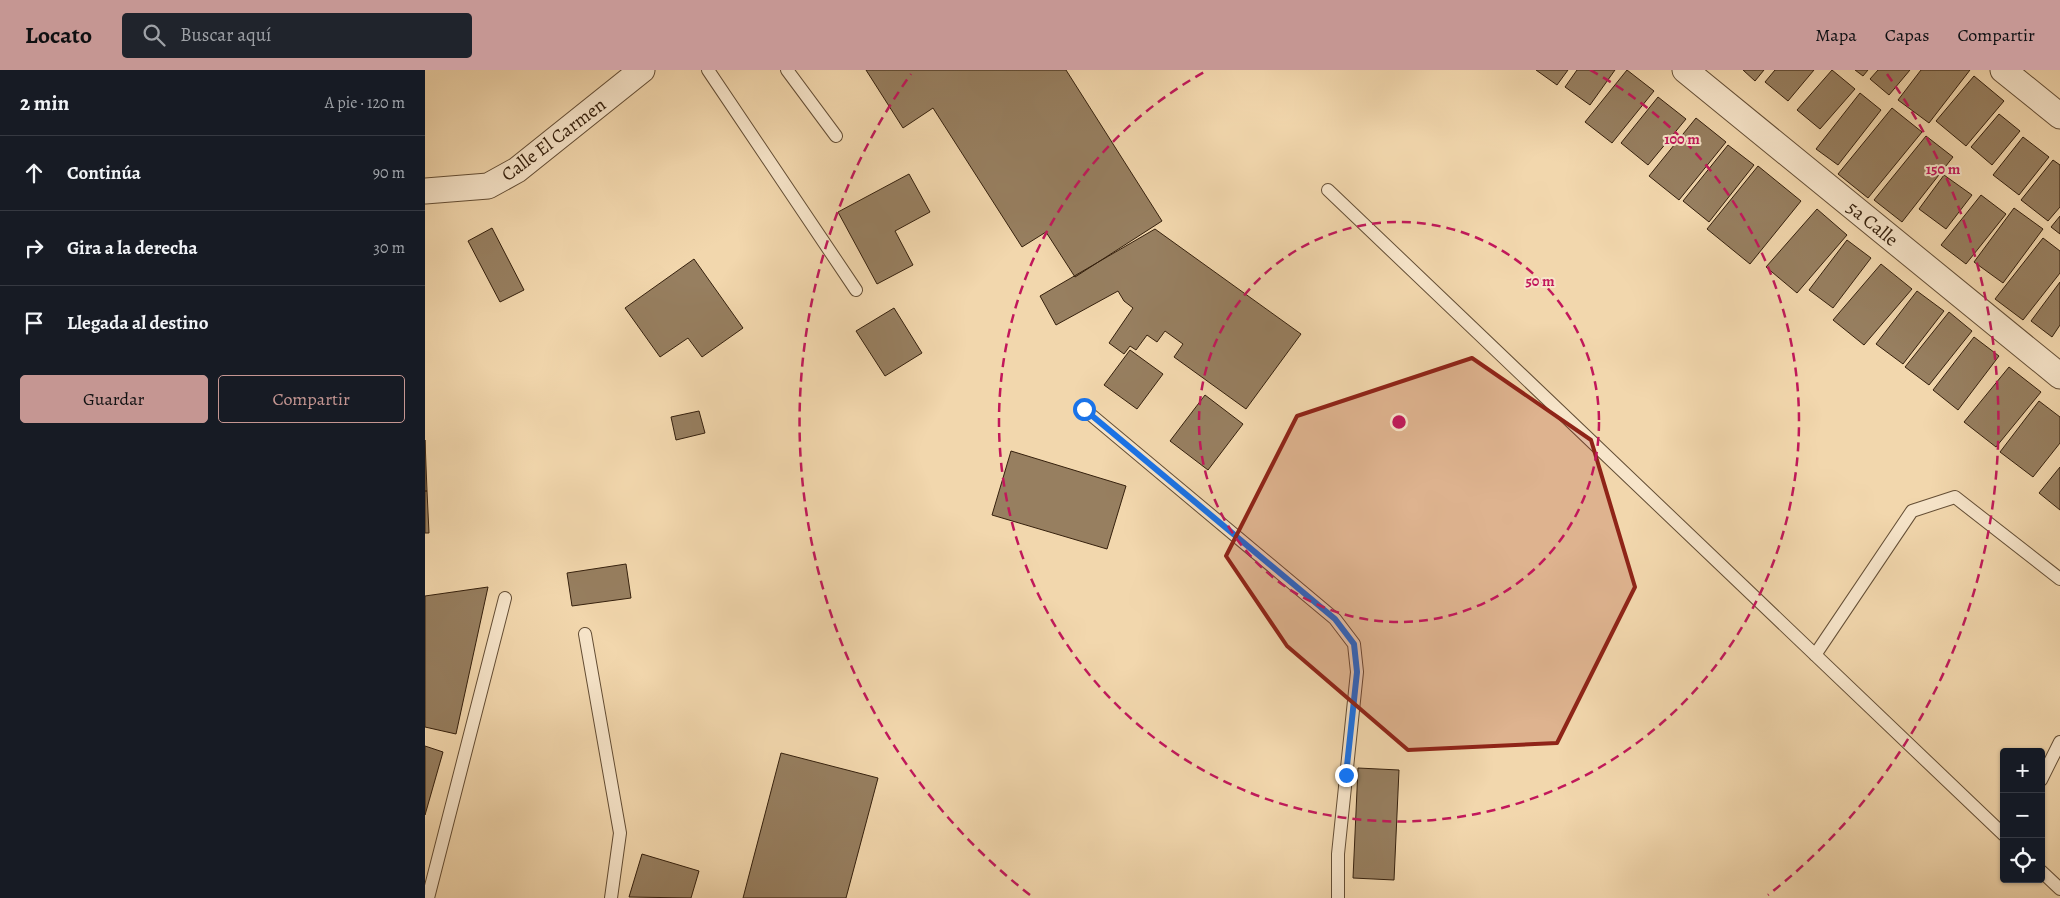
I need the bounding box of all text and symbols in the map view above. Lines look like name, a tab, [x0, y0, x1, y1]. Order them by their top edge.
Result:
search box	[122, 13, 472, 58]
text: Locato	[25, 19, 92, 51]
icon: search	[140, 21, 168, 49]
text: Buscar aquí	[180, 22, 271, 48]
text: Mapa	[1815, 23, 1857, 47]
text: Capas	[1885, 23, 1929, 47]
text: Compartir	[1957, 23, 2035, 47]
text: 2 min	[20, 89, 69, 117]
text: A pie · 120 m	[325, 92, 405, 114]
street label: Calle El Carmen	[496, 92, 611, 188]
text: 100 m	[1664, 129, 1700, 149]
icon: ahead	[20, 159, 48, 187]
text: 150 m	[1926, 159, 1961, 179]
text: Continúa	[67, 160, 141, 186]
text: 90 m	[373, 162, 405, 184]
street label: 5a Calle	[1841, 195, 1904, 253]
icon: right	[20, 234, 48, 262]
text: Gira a la derecha	[67, 235, 198, 261]
text: 30 m	[373, 237, 405, 259]
text: 50 m	[1525, 271, 1555, 291]
icon: arrive	[20, 309, 48, 337]
text: Llegada al destino	[67, 310, 209, 336]
button: Guardar	[20, 375, 208, 423]
button: Compartir	[218, 375, 405, 423]
route start	[1073, 398, 1096, 421]
centre of rings	[1390, 413, 1408, 431]
map controls	[2000, 748, 2045, 883]
button: +	[2000, 748, 2045, 793]
route end	[1335, 764, 1358, 787]
button: −	[2000, 793, 2045, 838]
button: locate	[2000, 838, 2045, 883]

